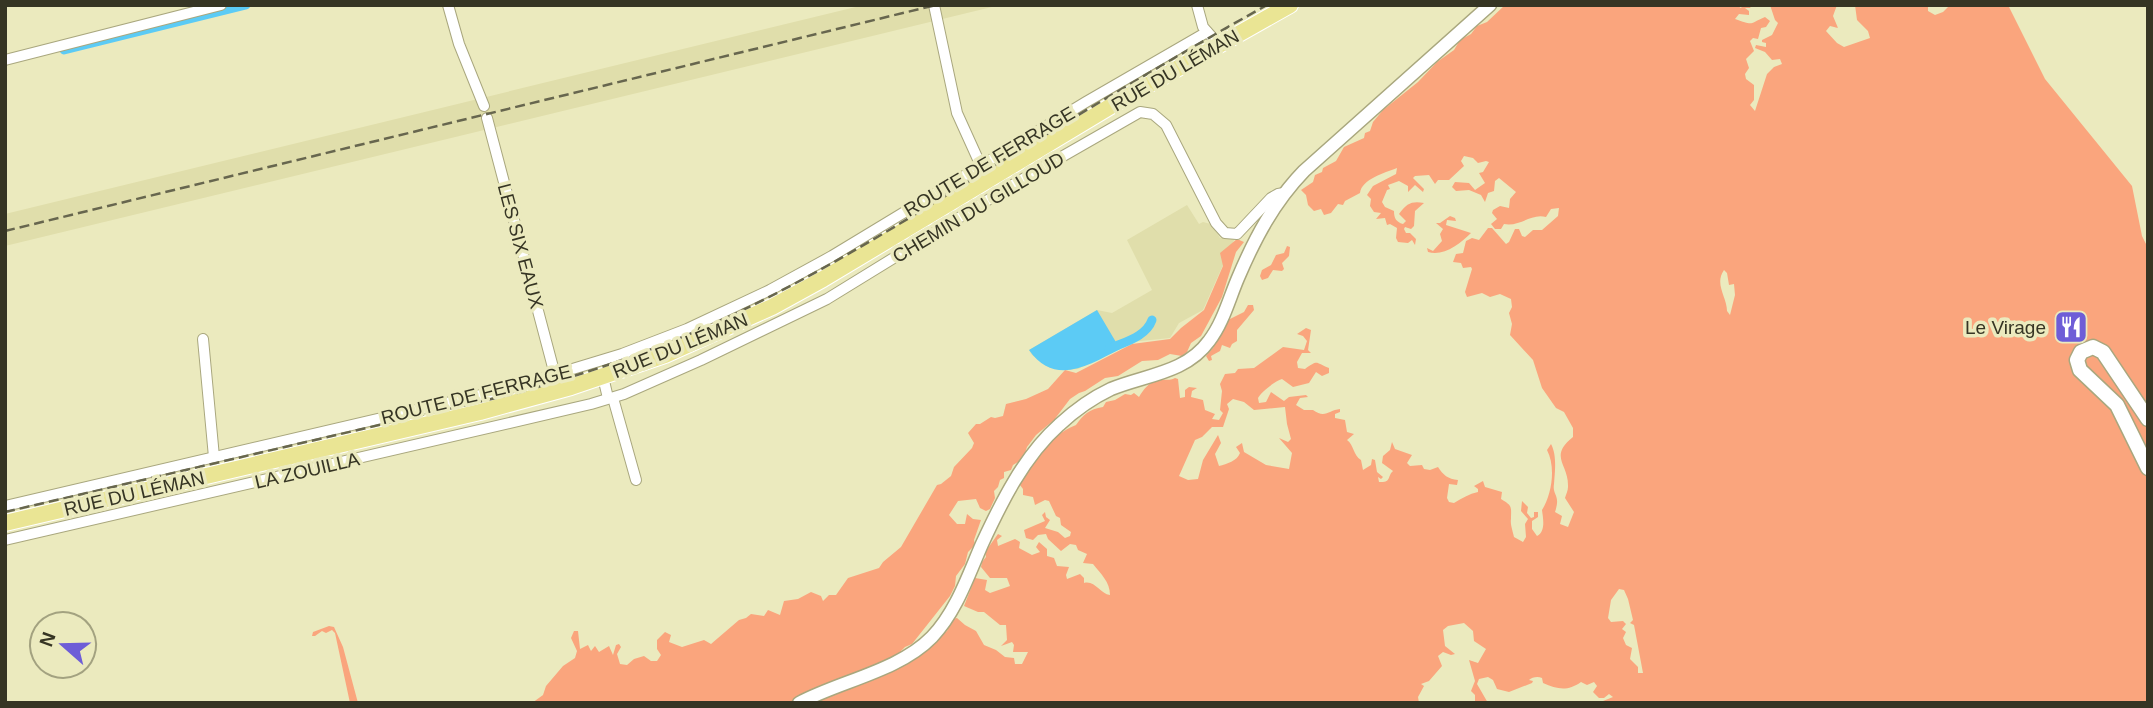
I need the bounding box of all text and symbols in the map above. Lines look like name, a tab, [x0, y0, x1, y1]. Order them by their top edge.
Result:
street label: RUE DU LÉMAN	[1108, 25, 1243, 115]
street label: ROUTE DE FERRAGE	[900, 102, 1078, 221]
street label: CHEMIN DU GILLOUD	[889, 148, 1068, 267]
street label: LES SIX EAUX	[494, 181, 547, 311]
restaurant icon: Le Virage	[2052, 308, 2090, 346]
street label: RUE DU LÉMAN	[610, 309, 751, 382]
place label: Le Virage	[1965, 317, 2046, 338]
street label: ROUTE DE FERRAGE	[379, 361, 573, 428]
street label: LA ZOUILLA	[253, 448, 362, 493]
street label: RUE DU LÉMAN	[62, 467, 206, 520]
north arrow	[28, 610, 98, 680]
text: N	[35, 629, 60, 649]

